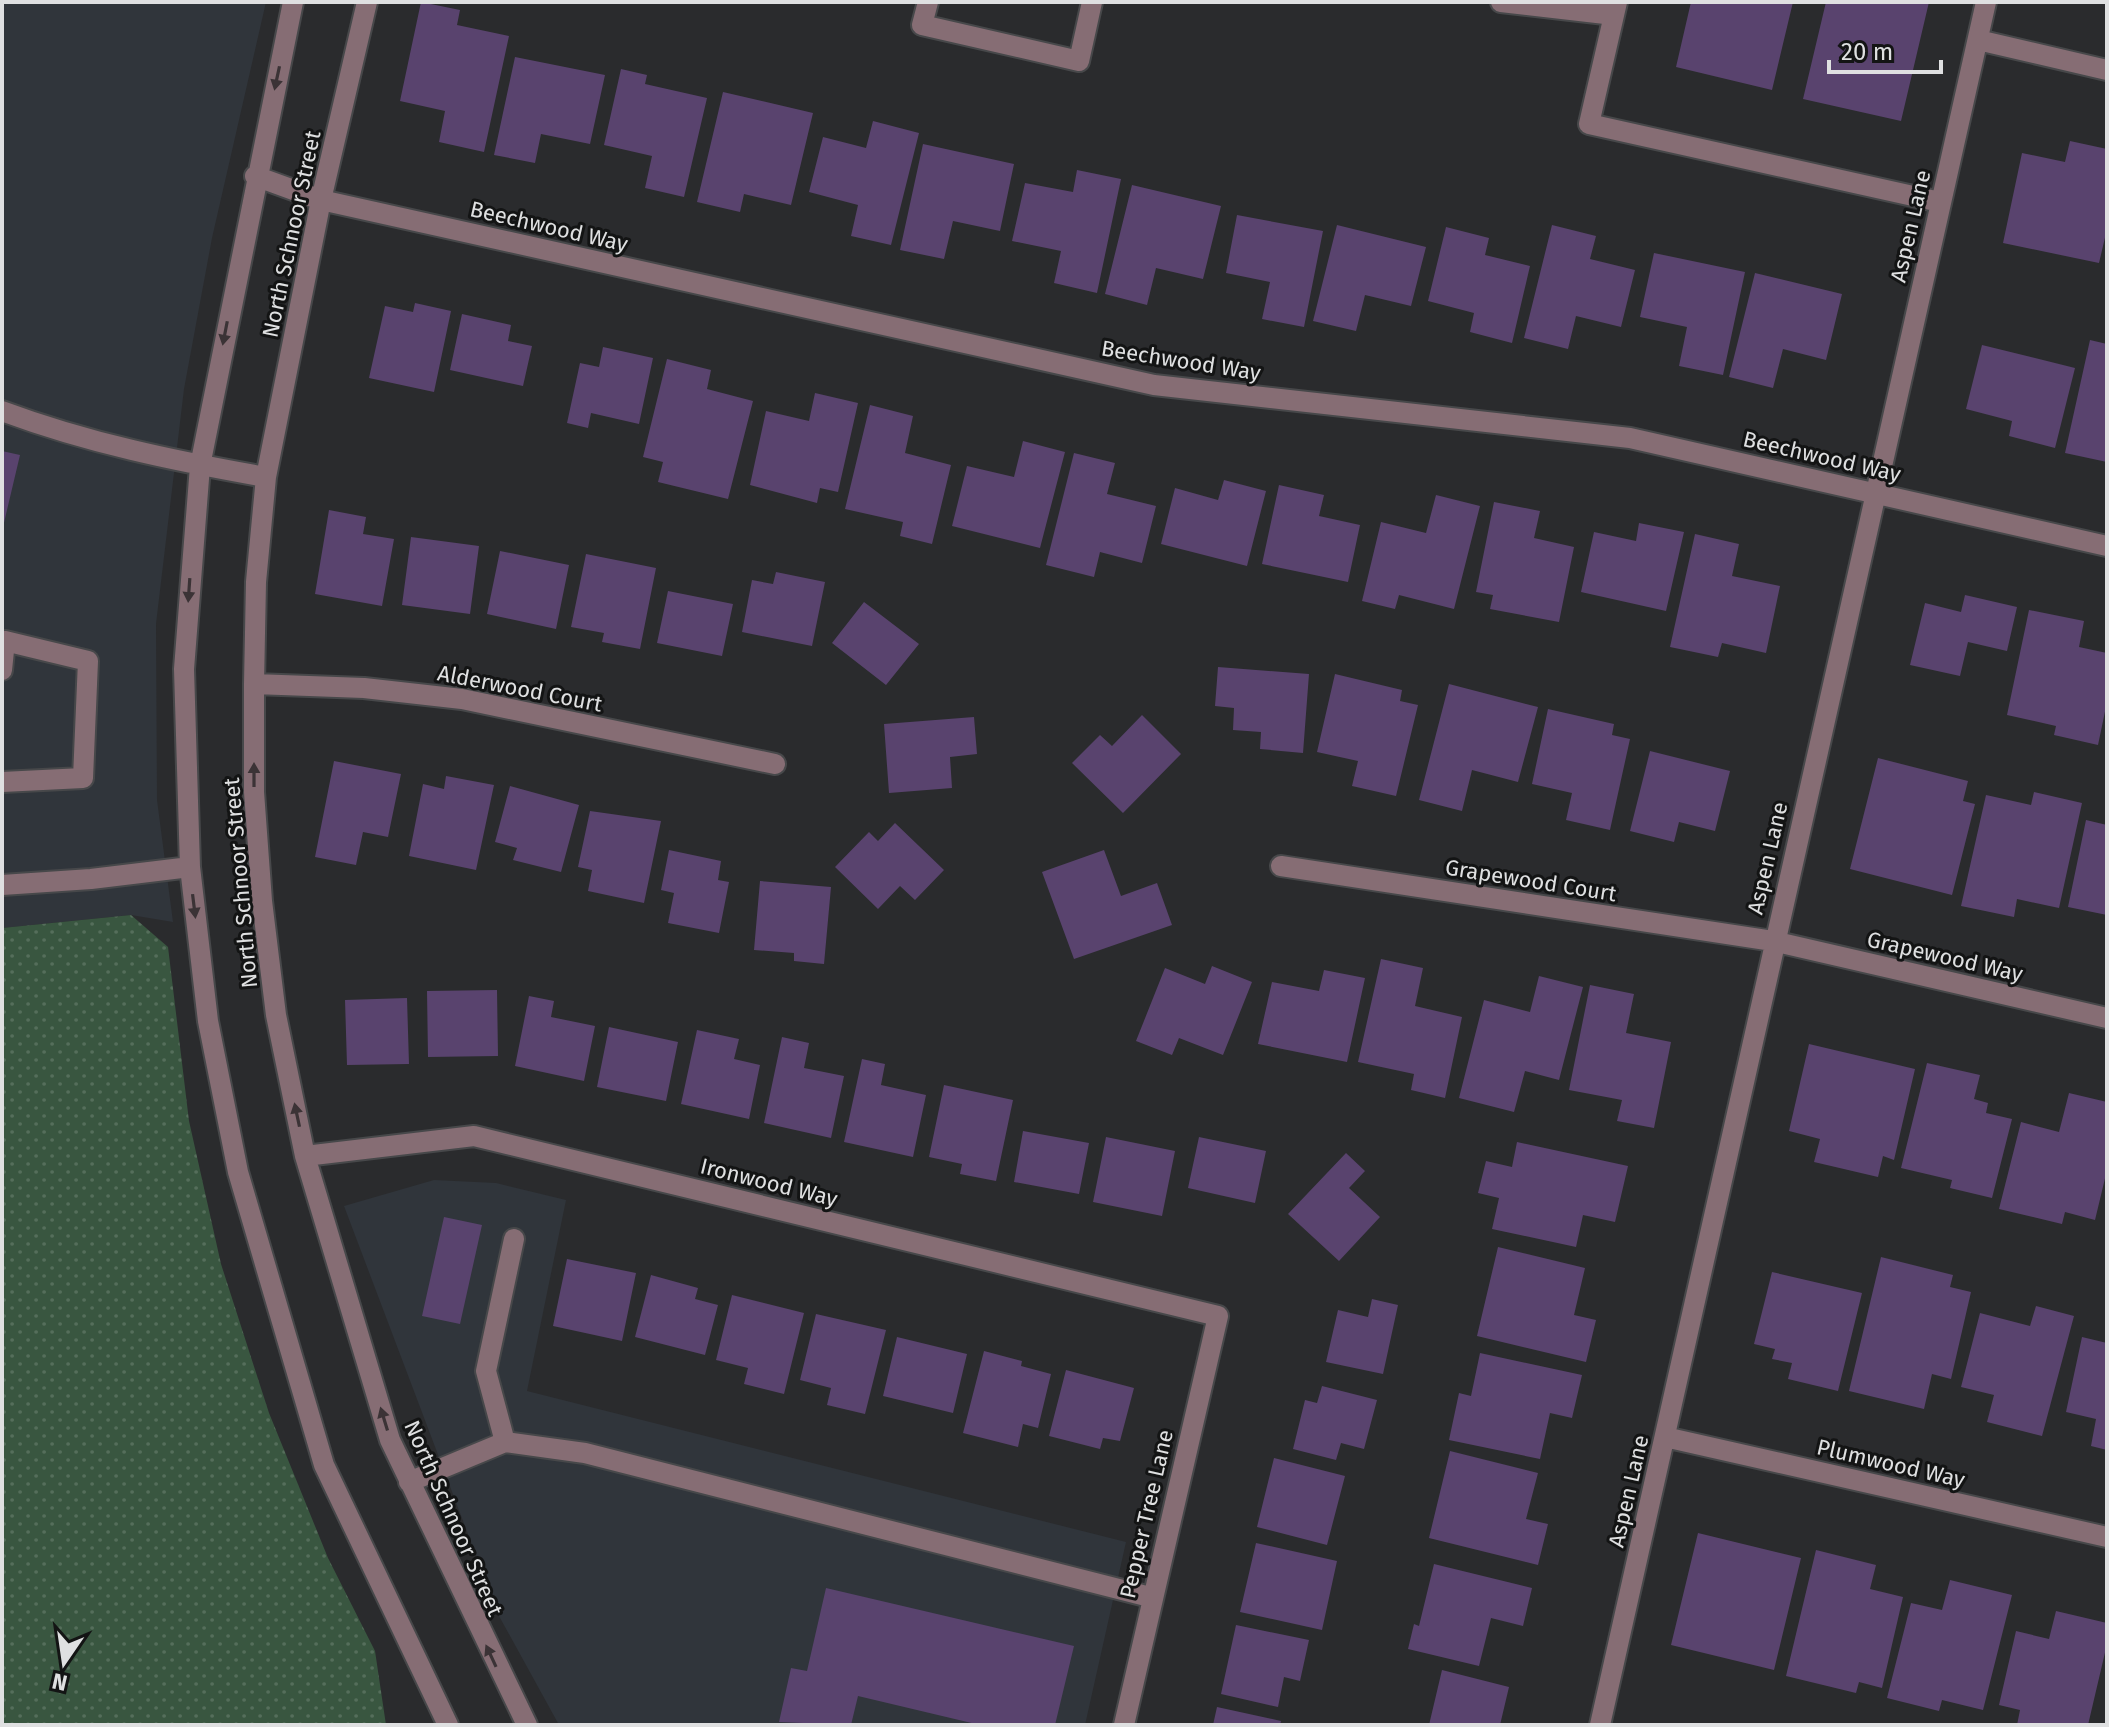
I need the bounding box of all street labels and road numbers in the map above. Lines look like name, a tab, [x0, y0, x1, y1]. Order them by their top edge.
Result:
street label: North Schnoor Street	[256, 128, 327, 340]
street label: Aspen Lane	[1884, 167, 1936, 285]
street label: Beechwood Way	[467, 195, 631, 258]
street label: Beechwood Way	[1099, 335, 1263, 386]
street label: Beechwood Way	[1740, 425, 1904, 488]
street label: Alderwood Court	[435, 659, 604, 718]
street label: North Schnoor Street	[218, 777, 263, 989]
street label: Aspen Lane	[1741, 799, 1793, 917]
street label: Grapewood Court	[1443, 854, 1619, 907]
street label: Grapewood Way	[1864, 925, 2026, 988]
street label: Ironwood Way	[697, 1152, 840, 1213]
street label: North Schnoor Street	[398, 1416, 509, 1620]
street label: Pepper Tree Lane	[1114, 1427, 1179, 1601]
street label: Aspen Lane	[1602, 1432, 1654, 1550]
street label: Plumwood Way	[1814, 1433, 1968, 1494]

